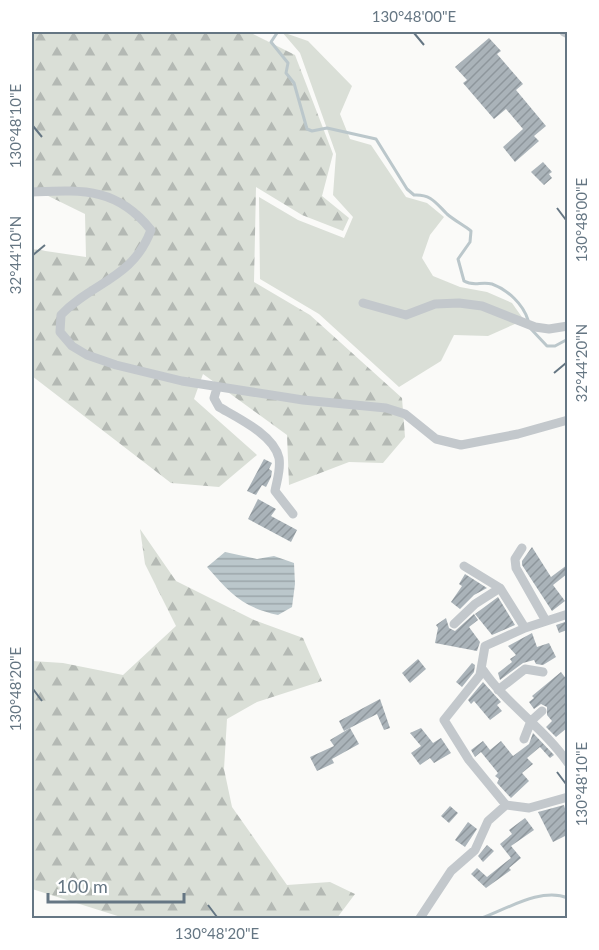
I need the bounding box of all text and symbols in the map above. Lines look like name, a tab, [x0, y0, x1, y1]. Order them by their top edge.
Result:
text: 130°48'00"E	[372, 7, 456, 25]
text: 130°48'10"E	[6, 84, 24, 168]
text: 130°48'00"E	[572, 178, 590, 262]
text: 32°44'10"N	[6, 216, 24, 294]
text: 32°44'20"N	[572, 324, 590, 402]
text: 130°48'20"E	[6, 647, 24, 731]
text: 130°48'10"E	[572, 742, 590, 826]
scale bar	[48, 866, 184, 904]
text: 100 m	[57, 875, 108, 897]
text: 130°48'20"E	[175, 924, 259, 942]

